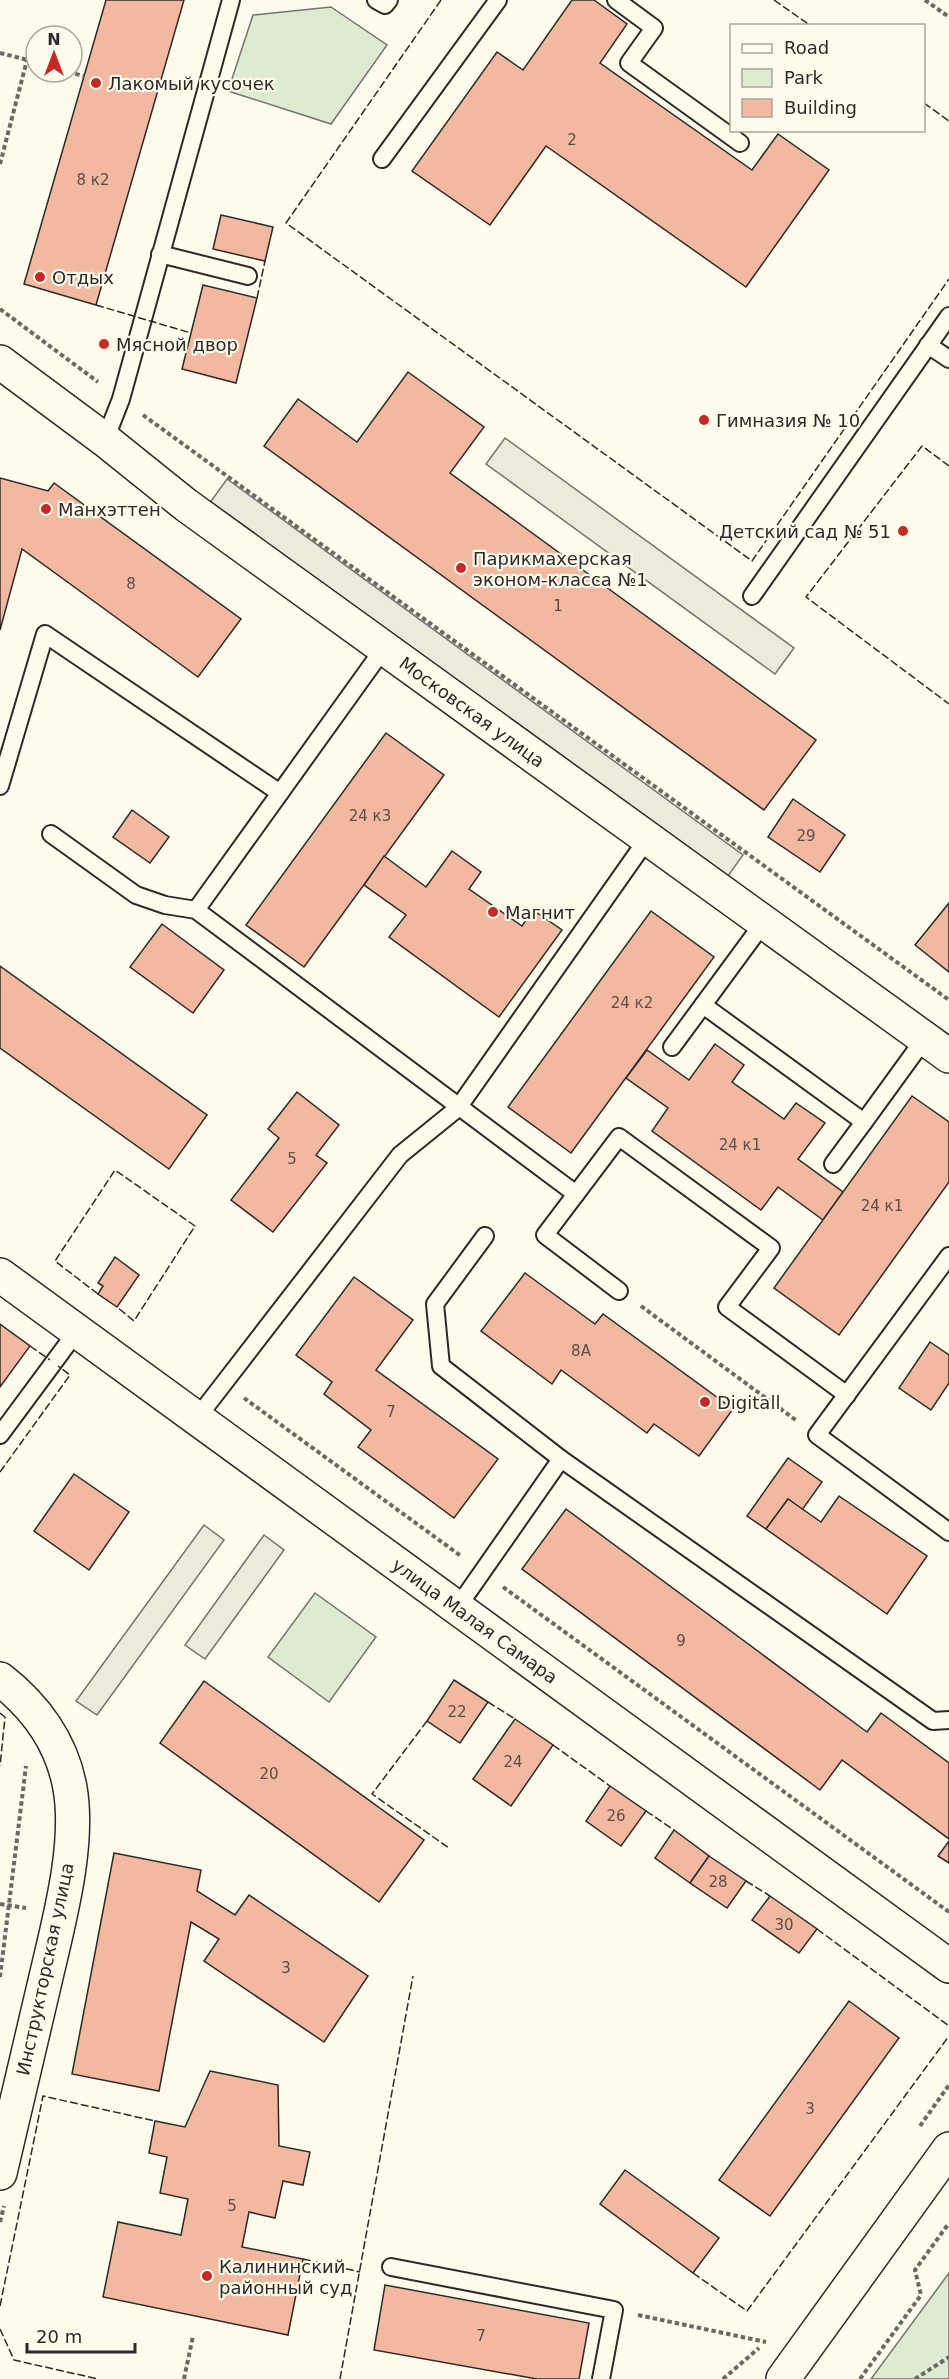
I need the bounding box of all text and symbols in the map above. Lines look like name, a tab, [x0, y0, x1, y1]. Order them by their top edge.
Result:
north arrow	[24, 24, 84, 84]
legend	[730, 24, 925, 132]
text: N	[47, 30, 61, 49]
text: Road	[784, 37, 829, 58]
text: Park	[784, 67, 823, 88]
place label: Лакомый кусочек	[108, 73, 275, 94]
marker: Лакомый кусочек	[89, 76, 103, 90]
text: Building	[784, 97, 857, 118]
house number: 2	[567, 131, 577, 149]
house number: 8 к2	[77, 171, 109, 189]
place label: Отдых	[52, 267, 114, 288]
marker: Отдых	[33, 270, 47, 284]
place label: Мясной двор	[116, 334, 238, 355]
marker: Мясной двор	[97, 337, 111, 351]
place label: Гимназия № 10	[716, 410, 860, 431]
marker: Гимназия № 10	[697, 413, 711, 427]
place label: Манхэттен	[58, 499, 161, 520]
marker: Манхэттен	[39, 502, 53, 516]
place label: Детский сад № 51	[719, 521, 891, 542]
marker: Детский сад № 51	[896, 524, 910, 538]
place label: Парикмахерская эконом-класса №1	[473, 548, 648, 590]
marker: Парикмахерская эконом-класса №1	[454, 561, 468, 575]
house number: 8	[126, 575, 136, 593]
house number: 1	[553, 597, 563, 615]
street label: Московская улица	[395, 652, 549, 772]
house number: 24 к3	[349, 807, 391, 825]
house number: 29	[796, 827, 816, 845]
place label: Магнит	[505, 902, 575, 923]
marker: Магнит	[486, 905, 500, 919]
house number: 24 к2	[611, 994, 653, 1012]
house number: 24 к1	[719, 1136, 761, 1154]
house number: 5	[287, 1150, 297, 1168]
house number: 24 к1	[861, 1197, 903, 1215]
house number: 8А	[571, 1342, 592, 1360]
place label: Digitall	[717, 1392, 780, 1413]
marker: Digitall	[698, 1395, 712, 1409]
house number: 7	[386, 1403, 396, 1421]
street label: улица Малая Самара	[388, 1554, 562, 1688]
house number: 9	[676, 1632, 686, 1650]
house number: 22	[447, 1703, 467, 1721]
house number: 24	[503, 1753, 523, 1771]
house number: 20	[259, 1765, 279, 1783]
house number: 26	[606, 1807, 626, 1825]
street label: Инструкторская улица	[12, 1861, 78, 2077]
house number: 28	[708, 1873, 728, 1891]
house number: 30	[774, 1916, 794, 1934]
house number: 3	[281, 1959, 291, 1977]
house number: 3	[805, 2100, 815, 2118]
house number: 5	[227, 2197, 237, 2215]
place label: Калининский районный суд	[219, 2256, 352, 2298]
marker: Калининский районный суд	[200, 2269, 214, 2283]
scale bar	[27, 2316, 135, 2354]
text: 20 m	[36, 2326, 82, 2347]
house number: 7	[476, 2327, 486, 2345]

